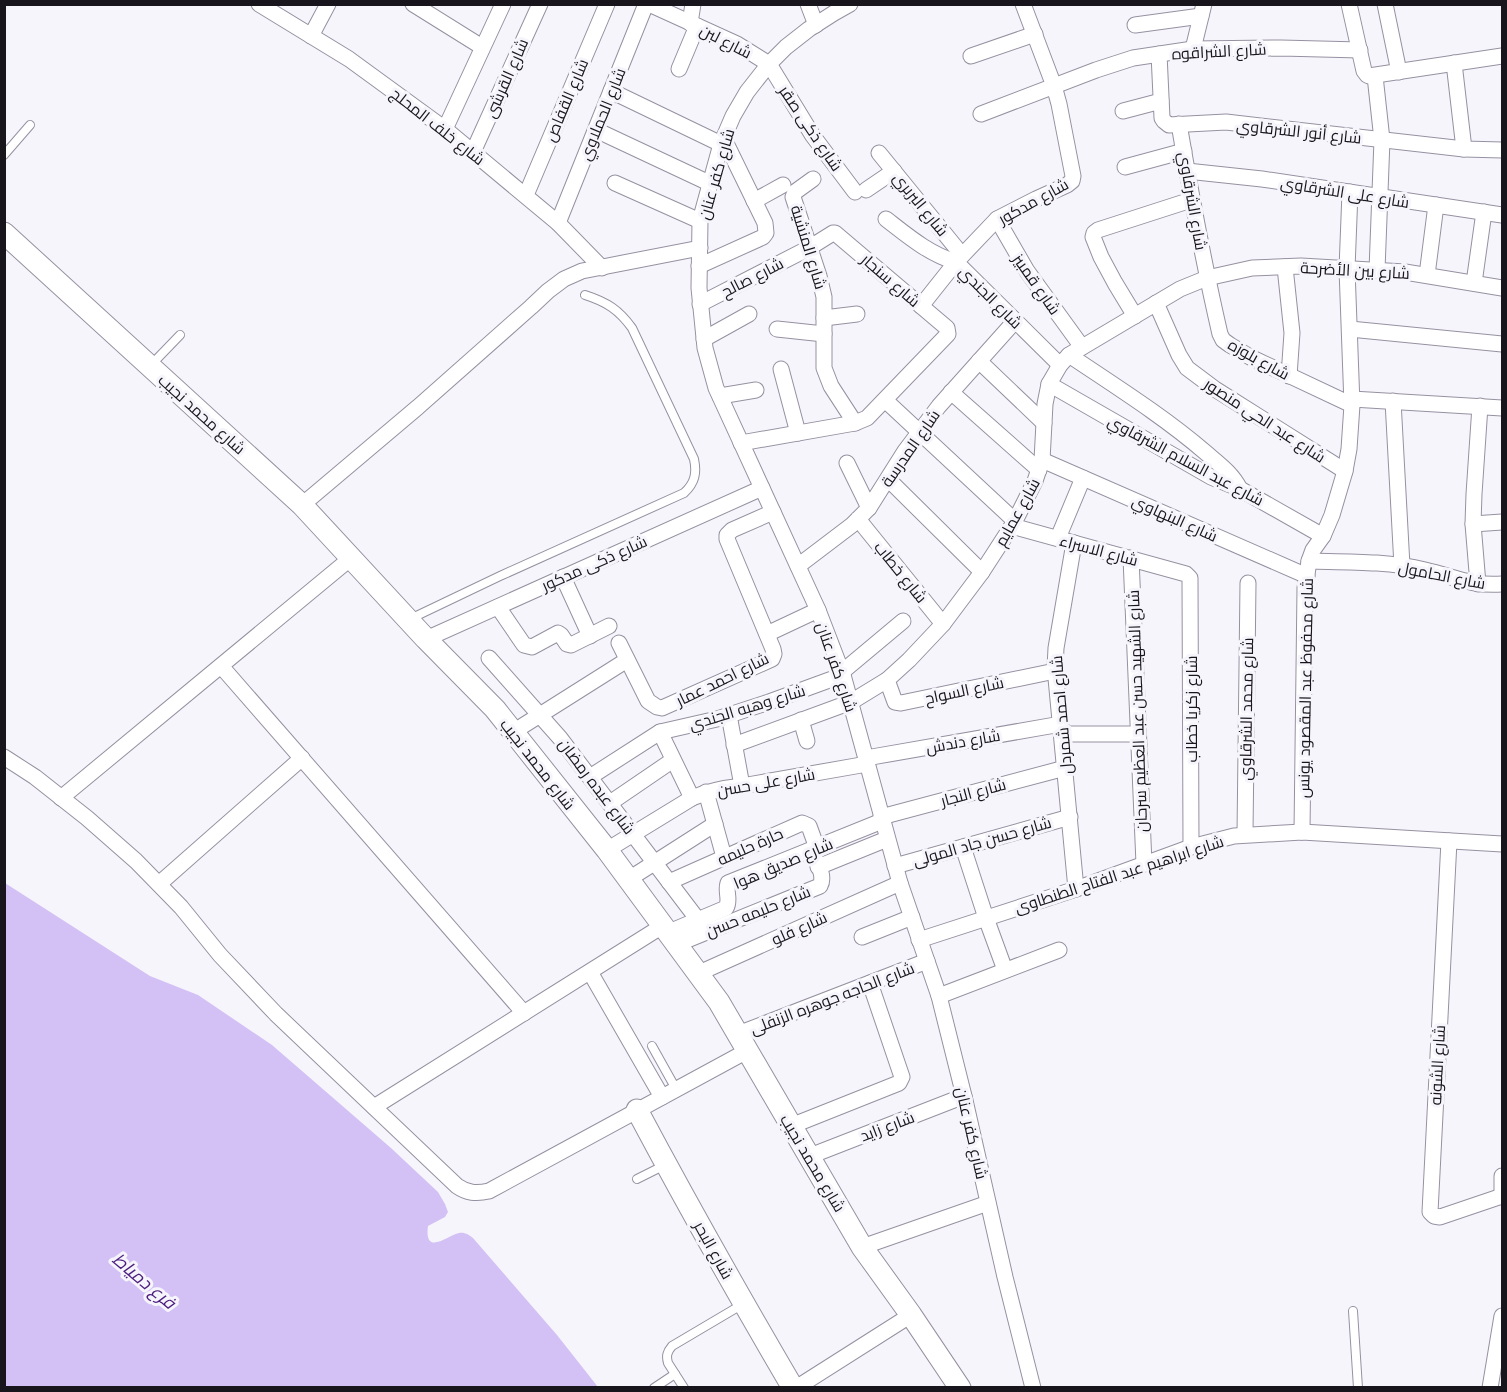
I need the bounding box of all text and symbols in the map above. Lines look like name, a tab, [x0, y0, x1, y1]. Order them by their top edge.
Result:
street label: شارع لبن	[696, 20, 755, 64]
street label: شارع القرشى	[481, 36, 534, 122]
street label: شارع الشراقوه	[1171, 40, 1267, 65]
street label: شارع القفاص	[541, 56, 594, 145]
street label: شارع الحملاوي	[575, 65, 633, 165]
street label: شارع ذكى صقر	[773, 81, 846, 176]
street label: شارع خلف المحلج	[386, 84, 489, 171]
street label: شارع أنور الشرقاوي	[1235, 115, 1363, 151]
street label: شارع كفر عنان	[694, 126, 740, 222]
street label: شارع الشرقاوي	[1171, 150, 1211, 252]
street label: شارع البربري	[886, 169, 952, 243]
street label: شارع على الشرقاوي	[1279, 173, 1411, 216]
street label: شارع مدكور	[994, 174, 1073, 231]
street label: شارع المنشية	[785, 203, 830, 292]
street label: شارع سنجار	[855, 249, 924, 313]
street label: شارع قمبيز	[1007, 249, 1064, 320]
street label: شارع صالح	[718, 254, 787, 303]
street label: شارع بين الأضرحة	[1300, 258, 1410, 285]
street label: شارع الجندي	[952, 262, 1026, 336]
street label: شارع بلوزه	[1224, 335, 1293, 386]
street label: شارع محمد نجيب	[153, 370, 249, 460]
street label: شارع عبد الحي منصور	[1197, 374, 1329, 470]
street label: شارع المدرسة	[877, 406, 946, 492]
street label: شارع عبد السلام الشرقاوي	[1103, 411, 1267, 513]
street label: شارع عمايم	[991, 475, 1046, 551]
street label: شارع البنهاوي	[1127, 491, 1221, 549]
street label: شارع الاسراء	[1057, 531, 1140, 572]
street label: شارع ذكى مدكور	[538, 532, 651, 597]
street label: شارع خطاب	[869, 538, 931, 608]
street label: شارع الحامول	[1396, 558, 1487, 595]
street label: شارع محفوظ عبد المقصود يونس	[1294, 578, 1319, 798]
street label: شارع الشهيد حسن عبد العظيم سرحان	[1124, 589, 1153, 832]
street label: شارع كفر عنان	[810, 620, 861, 715]
street label: شارع محمد الشرقاوي	[1236, 637, 1261, 781]
street label: شارع احمد عمار	[672, 649, 773, 712]
street label: شارع احمد شمردل	[1047, 655, 1078, 775]
street label: شارع زكريا خطاب	[1182, 656, 1203, 762]
street label: شارع السواح	[923, 673, 1006, 710]
street label: شارع وهبه الجندي	[687, 681, 809, 738]
street label: شارع محمد نجيب	[495, 715, 579, 815]
street label: شارع دندش	[924, 726, 1002, 759]
street label: شارع عبده رمضان	[553, 735, 639, 839]
street label: شارع على حسن	[716, 765, 817, 802]
street label: شارع النجار	[937, 775, 1009, 813]
street label: شارع حسن جاد المولى	[911, 813, 1054, 872]
street label: حارة حليمه	[714, 824, 786, 870]
street label: شارع ابراهيم عبد الفتاح الطنطاوى	[1012, 832, 1227, 919]
street label: شارع صديق هوا	[731, 834, 836, 895]
street label: شارع حليمه حسن	[703, 882, 814, 943]
street label: شارع فلو	[768, 908, 831, 951]
street label: شارع الحاجه جوهره الزنفلى	[747, 958, 918, 1040]
street label: شارع الشونه	[1426, 1024, 1451, 1106]
street label: شارع كفر عنان	[950, 1085, 991, 1181]
street label: شارع زايد	[857, 1107, 918, 1147]
street label: شارع محمد نجيب	[774, 1111, 849, 1216]
street label: شارع البحر	[688, 1217, 737, 1283]
water label: فرع دمياط	[107, 1248, 181, 1315]

